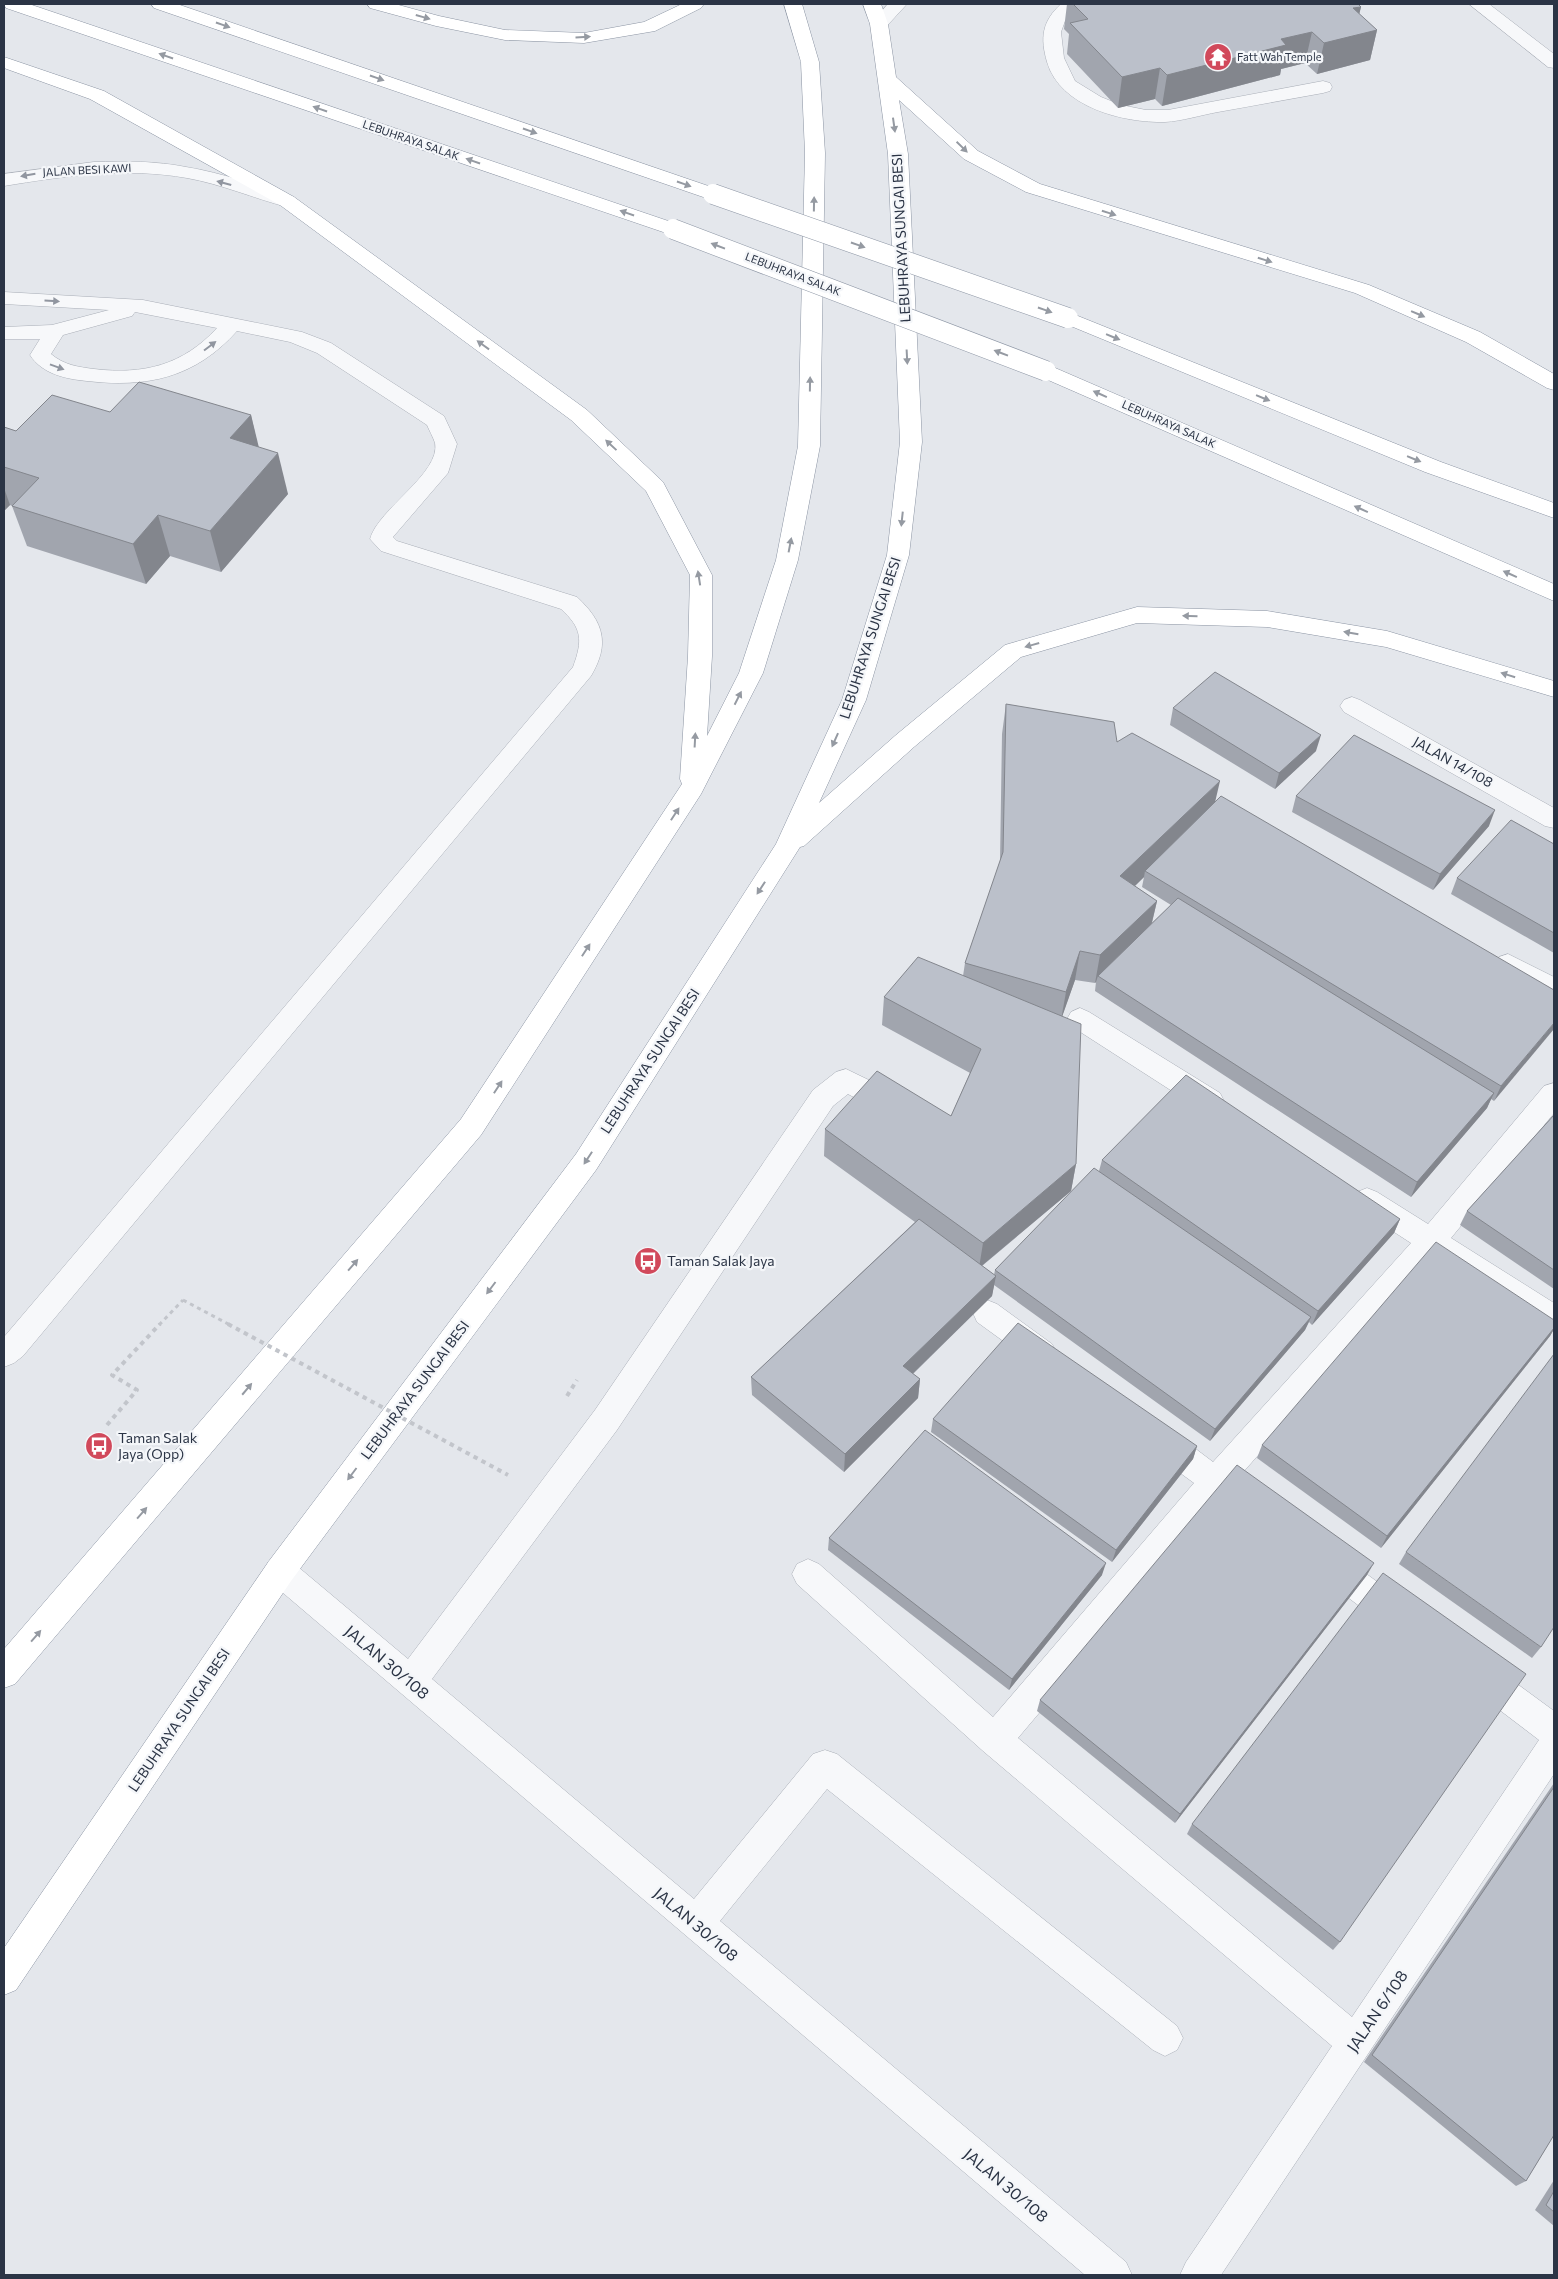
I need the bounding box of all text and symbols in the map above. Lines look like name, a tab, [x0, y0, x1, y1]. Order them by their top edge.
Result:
one-way arrow	[415, 14, 430, 22]
one-way arrow	[216, 21, 231, 29]
one-way arrow	[576, 33, 592, 41]
temple icon: Fatt Wah Temple	[1203, 42, 1233, 72]
place label: Fatt Wah Temple	[1237, 50, 1322, 63]
one-way arrow	[158, 52, 173, 60]
one-way arrow	[369, 75, 384, 82]
one-way arrow	[312, 104, 327, 112]
street label: LEBUHRAYA SALAK	[361, 117, 462, 162]
one-way arrow	[890, 117, 898, 133]
one-way arrow	[523, 128, 538, 135]
one-way arrow	[956, 141, 968, 153]
street label: LEBUHRAYA SUNGAI BESI	[888, 153, 913, 323]
one-way arrow	[466, 157, 481, 164]
street label: JALAN BESI KAWI	[42, 161, 132, 179]
one-way arrow	[21, 171, 36, 179]
one-way arrow	[216, 179, 231, 187]
one-way arrow	[677, 180, 692, 188]
one-way arrow	[810, 196, 818, 212]
one-way arrow	[620, 209, 635, 216]
one-way arrow	[1102, 209, 1117, 217]
one-way arrow	[710, 242, 725, 250]
one-way arrow	[851, 242, 866, 249]
street label: LEBUHRAYA SALAK	[744, 249, 843, 298]
one-way arrow	[1257, 257, 1272, 265]
one-way arrow	[45, 297, 61, 305]
one-way arrow	[1037, 307, 1052, 314]
one-way arrow	[1411, 310, 1425, 318]
one-way arrow	[1106, 333, 1120, 341]
one-way arrow	[204, 340, 217, 351]
one-way arrow	[476, 340, 490, 350]
one-way arrow	[903, 349, 911, 365]
one-way arrow	[993, 349, 1008, 357]
one-way arrow	[50, 363, 65, 371]
one-way arrow	[807, 376, 815, 392]
one-way arrow	[1093, 390, 1107, 398]
one-way arrow	[1256, 394, 1271, 402]
street label: LEBUHRAYA SALAK	[1120, 397, 1219, 450]
one-way arrow	[605, 439, 617, 451]
one-way arrow	[1407, 456, 1421, 464]
one-way arrow	[1354, 504, 1368, 512]
one-way arrow	[898, 511, 906, 527]
one-way arrow	[786, 537, 794, 552]
street label: LEBUHRAYA SUNGAI BESI	[835, 555, 904, 721]
one-way arrow	[695, 569, 703, 585]
one-way arrow	[1503, 570, 1517, 578]
one-way arrow	[1181, 612, 1197, 620]
one-way arrow	[1342, 629, 1358, 637]
one-way arrow	[1024, 642, 1039, 650]
one-way arrow	[1500, 671, 1515, 679]
one-way arrow	[734, 691, 742, 706]
one-way arrow	[691, 731, 699, 747]
one-way arrow	[831, 733, 839, 747]
street label: JALAN 14/108	[1410, 733, 1496, 791]
one-way arrow	[670, 808, 680, 821]
one-way arrow	[756, 882, 765, 895]
one-way arrow	[582, 944, 591, 957]
street label: LEBUHRAYA SUNGAI BESI	[596, 985, 703, 1136]
one-way arrow	[493, 1080, 502, 1093]
one-way arrow	[583, 1151, 593, 1164]
bus stop icon: Taman Salak Jaya	[633, 1246, 663, 1276]
place label: Taman Salak Jaya	[667, 1252, 775, 1269]
one-way arrow	[347, 1259, 358, 1272]
one-way arrow	[486, 1281, 496, 1295]
street label: LEBUHRAYA SUNGAI BESI	[357, 1317, 472, 1462]
one-way arrow	[241, 1383, 252, 1395]
place label: Taman Salak Jaya (Opp)	[118, 1429, 198, 1462]
bus stop icon: Taman Salak Jaya (Opp)	[84, 1431, 114, 1461]
one-way arrow	[347, 1467, 357, 1481]
one-way arrow	[136, 1508, 148, 1520]
street label: JALAN 30/108	[341, 1621, 433, 1702]
one-way arrow	[30, 1630, 41, 1643]
street label: LEBUHRAYA SUNGAI BESI	[124, 1645, 233, 1795]
street label: JALAN 30/108	[650, 1883, 742, 1964]
street label: JALAN 6/108	[1342, 1966, 1411, 2055]
street label: JALAN 30/108	[960, 2144, 1052, 2225]

